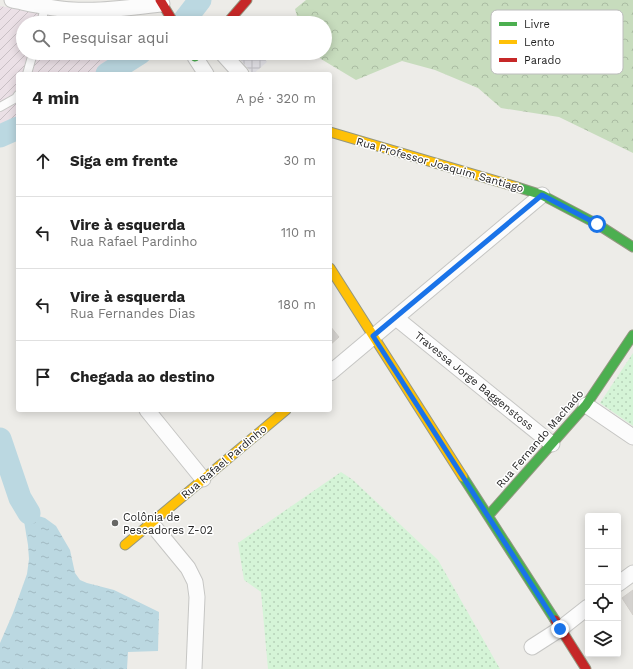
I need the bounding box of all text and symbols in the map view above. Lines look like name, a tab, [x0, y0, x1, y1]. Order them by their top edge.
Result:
legend	[491, 10, 623, 74]
search box	[16, 16, 332, 60]
text: Livre	[524, 18, 550, 31]
icon: search	[30, 27, 52, 49]
text: Pesquisar aqui	[62, 29, 169, 47]
text: Lento	[524, 36, 555, 49]
text: Parado	[524, 54, 561, 67]
text: 4 min	[32, 88, 79, 108]
text: A pé · 320 m	[236, 91, 316, 106]
street label: Rua Professor Joaquim Santiago	[355, 135, 525, 195]
icon: ahead	[32, 150, 54, 172]
text: Siga em frente	[70, 152, 178, 170]
text: 30 m	[284, 153, 316, 168]
route start	[588, 215, 606, 233]
text: Vire à esquerda	[70, 216, 185, 234]
icon: left	[32, 222, 54, 244]
text: 110 m	[281, 225, 316, 240]
text: Rua Rafael Pardinho	[70, 234, 197, 249]
text: Vire à esquerda	[70, 288, 185, 306]
icon: left	[32, 294, 54, 316]
text: 180 m	[278, 297, 316, 312]
text: Rua Fernandes Dias	[70, 306, 195, 321]
street label: Travessa Jorge Baggenstoss	[412, 329, 536, 433]
icon: arrive	[32, 366, 54, 388]
text: Chegada ao destino	[70, 368, 215, 386]
street label: Rua Fernando Machado	[494, 387, 586, 491]
street label: Rua Rafael Pardinho	[179, 422, 269, 502]
place label: Colônia de Pescadores Z-02	[123, 511, 213, 537]
map controls	[585, 513, 621, 657]
button: +	[585, 513, 621, 549]
marker: Colônia de Pescadores Z-02	[110, 518, 120, 528]
button: −	[585, 549, 621, 585]
button: locate	[585, 585, 621, 621]
route end	[551, 620, 569, 638]
button: layers	[585, 621, 621, 657]

